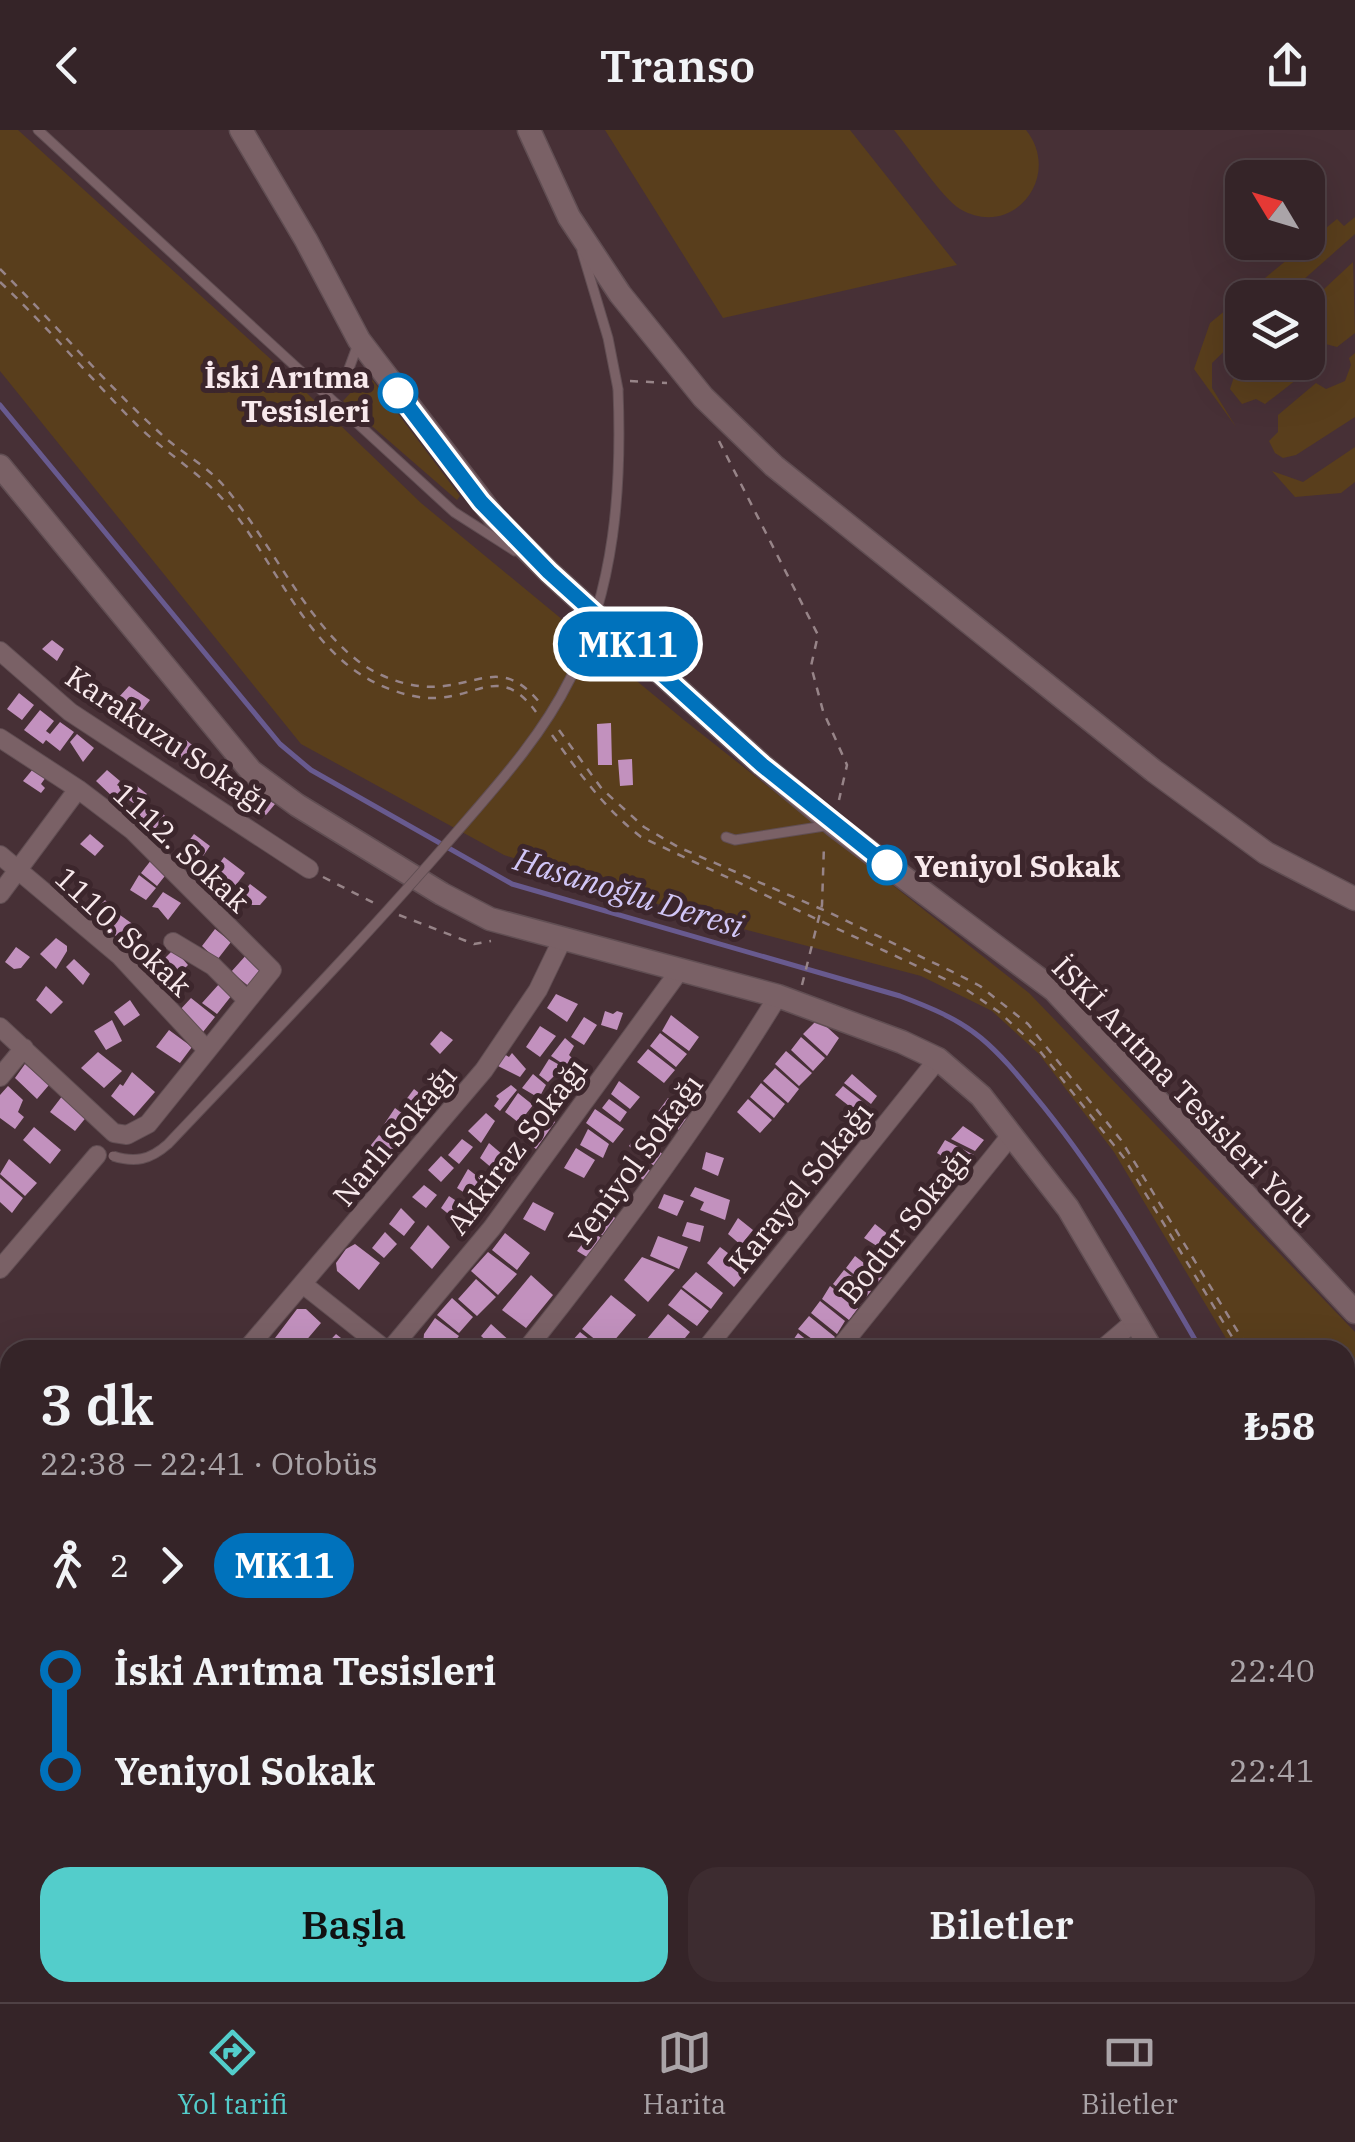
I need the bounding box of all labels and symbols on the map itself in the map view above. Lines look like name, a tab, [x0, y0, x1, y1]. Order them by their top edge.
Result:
north arrow	[1225, 160, 1325, 260]
place label: İski Arıtma Tesisleri	[204, 357, 370, 430]
marker: İski Arıtma Tesisleri	[379, 374, 417, 412]
line badge: MK11	[558, 612, 698, 676]
street label: Karakuzu Sokağı	[59, 656, 277, 822]
street label: 1112. Sokak	[105, 774, 259, 921]
water label: Hasanoğlu Deresi	[508, 837, 749, 947]
marker: Yeniyol Sokak	[868, 846, 906, 884]
place label: Yeniyol Sokak	[914, 846, 1121, 885]
street label: 1110. Sokak	[47, 858, 201, 1005]
street label: İSKİ Arıtma Tesisleri Yolu	[1044, 947, 1324, 1235]
street label: Akkiraz Sokağı	[437, 1050, 595, 1242]
street label: Narlı Sokağı	[324, 1056, 464, 1214]
street label: Yeniyol Sokağı	[559, 1066, 711, 1254]
street label: Karayel Sokağı	[719, 1094, 881, 1280]
street label: Bodur Sokağı	[830, 1139, 978, 1311]

